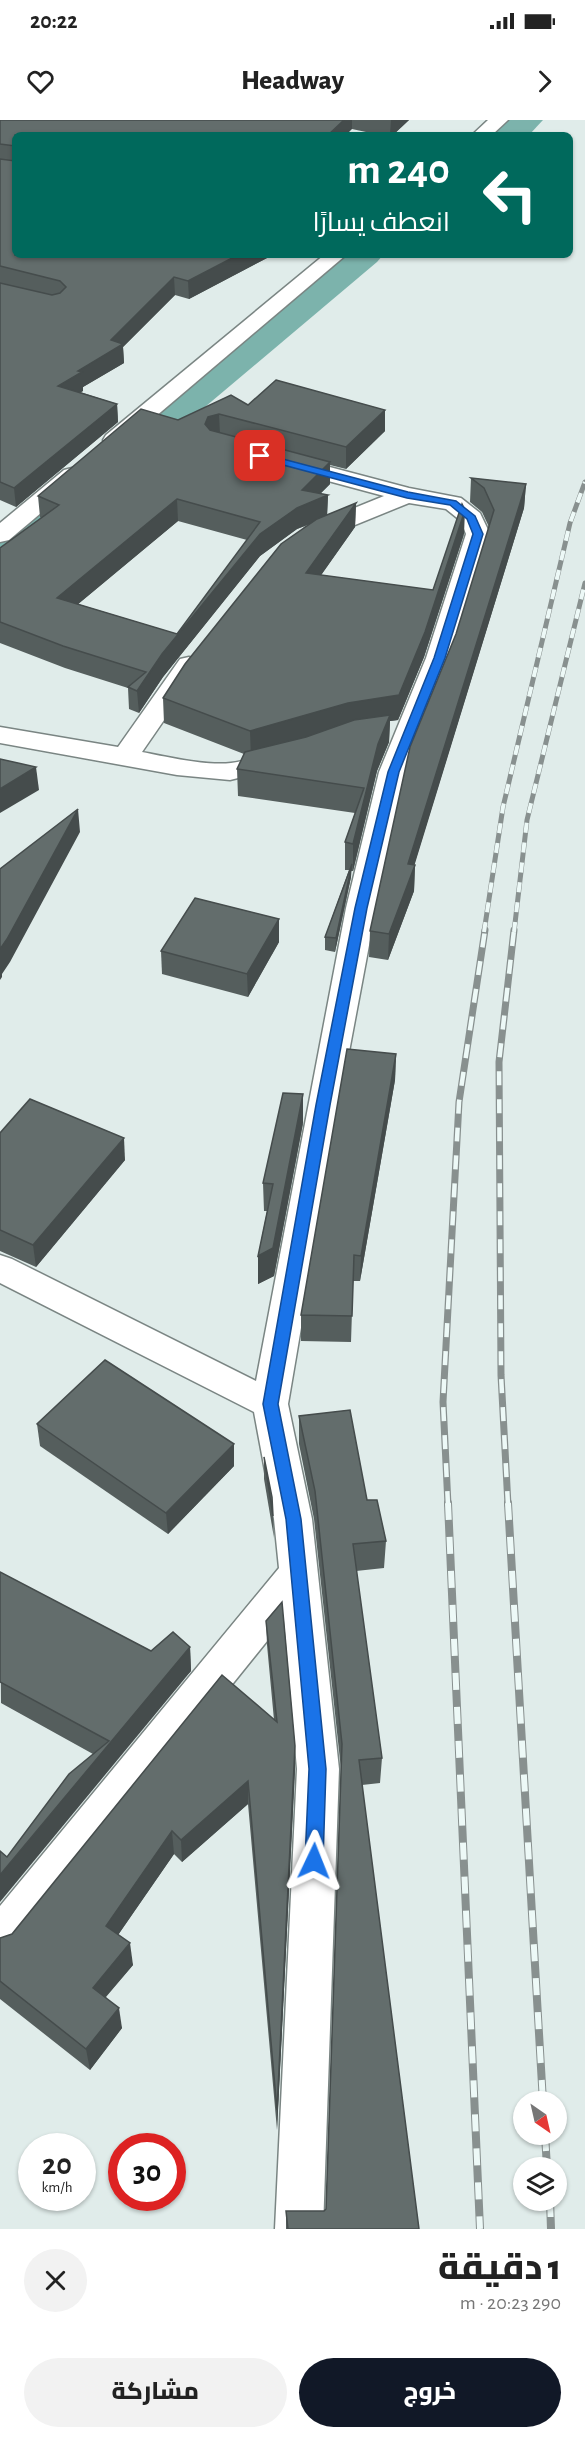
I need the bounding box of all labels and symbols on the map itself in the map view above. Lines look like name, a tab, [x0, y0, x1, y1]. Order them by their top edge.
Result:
pin	[234, 430, 285, 481]
position arrow	[282, 1829, 346, 1893]
north arrow	[513, 2091, 567, 2145]
speed limit sign: 30	[108, 2133, 186, 2211]

